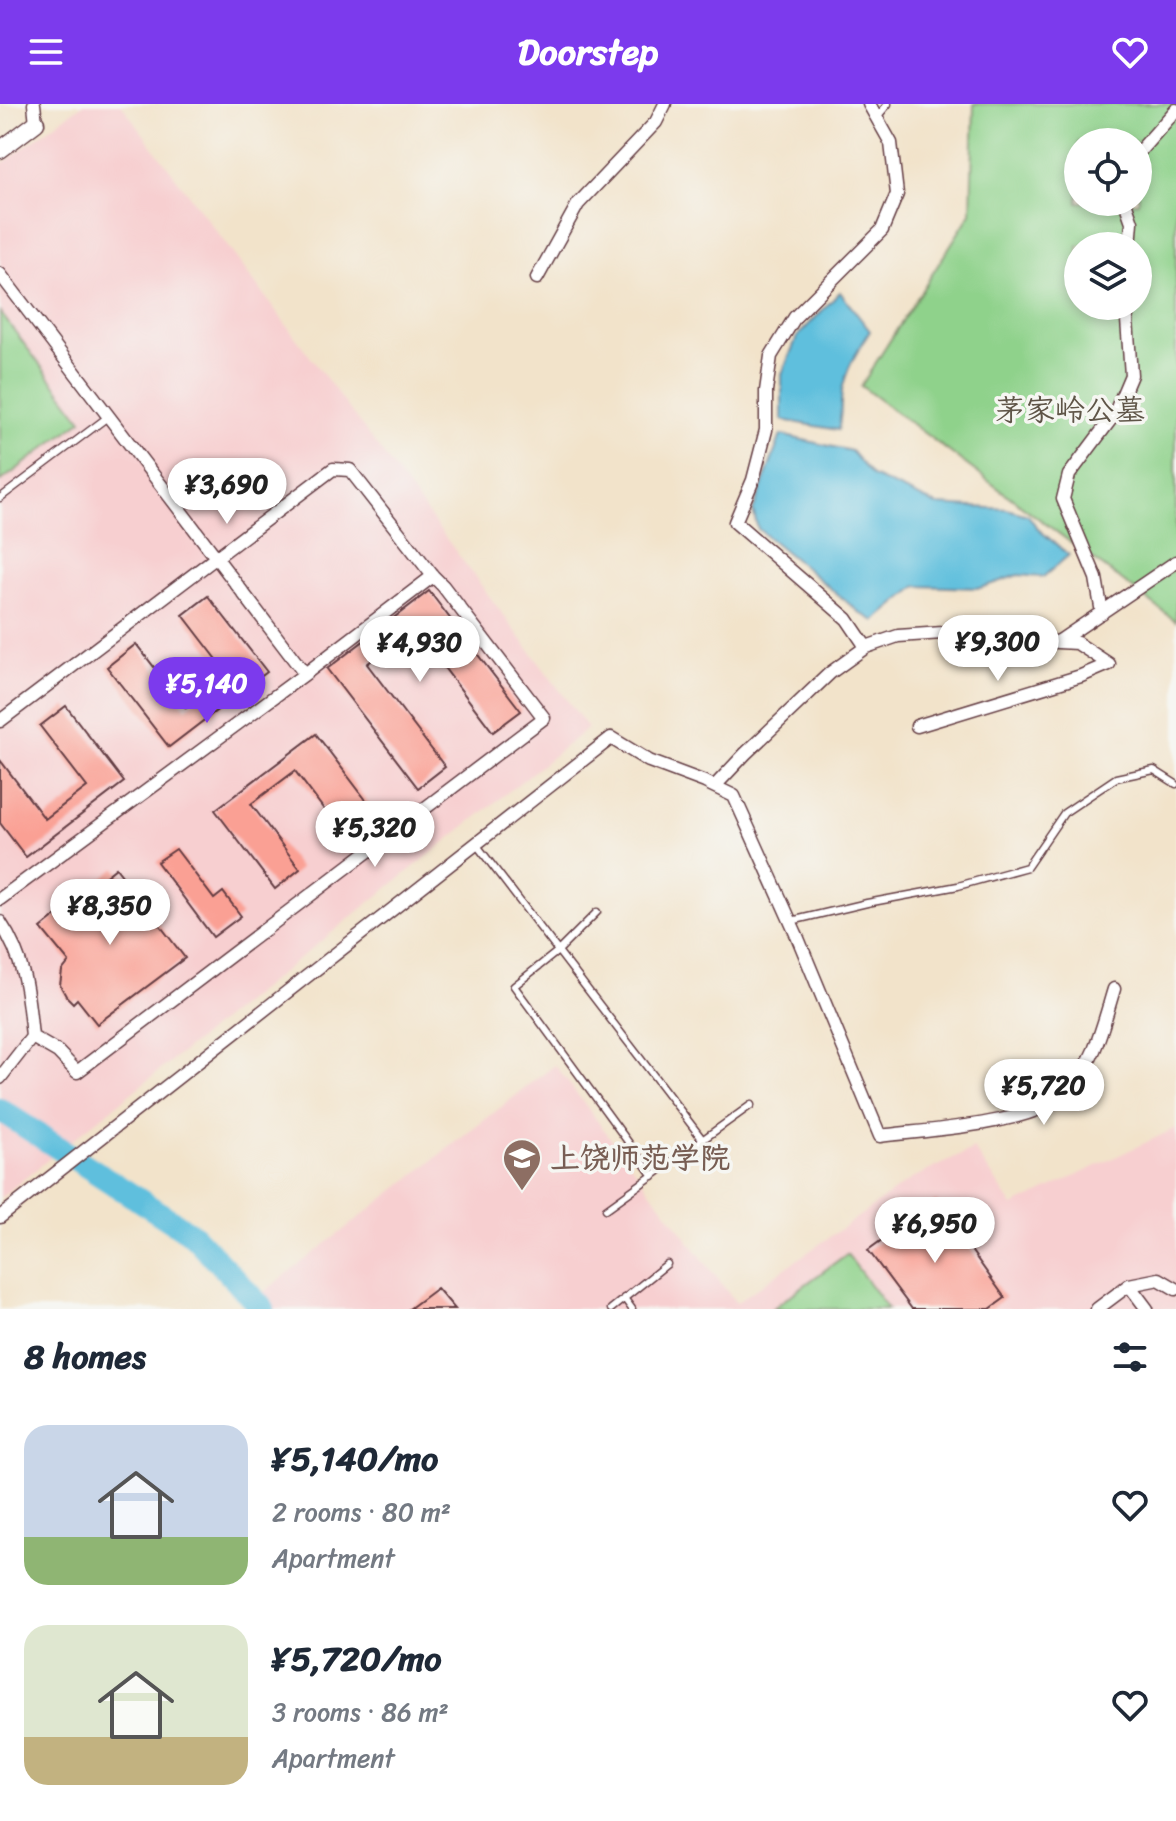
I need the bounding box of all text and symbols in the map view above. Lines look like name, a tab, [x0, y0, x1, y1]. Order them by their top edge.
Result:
text: Doorstep	[518, 20, 658, 84]
icon: menu	[24, 30, 68, 74]
icon: heart	[1108, 30, 1152, 74]
map controls	[1064, 128, 1152, 320]
button: locate	[1064, 128, 1152, 216]
button: layers	[1064, 232, 1152, 320]
park label: 茅家岭公墓	[995, 383, 1145, 437]
pin: ¥3,690	[162, 458, 292, 526]
text: ¥3,690	[186, 461, 268, 507]
pin: ¥9,300	[933, 615, 1063, 683]
pin: ¥4,930	[355, 616, 485, 684]
text: ¥9,300	[956, 618, 1040, 664]
text: ¥4,930	[378, 619, 462, 665]
pin: ¥5,140	[142, 657, 272, 725]
text: ¥5,140	[166, 660, 248, 706]
pin: ¥5,320	[310, 801, 440, 869]
text: ¥5,320	[333, 804, 417, 850]
pin: ¥8,350	[45, 879, 175, 947]
text: ¥8,350	[68, 882, 152, 928]
pin: ¥5,720	[979, 1059, 1109, 1127]
text: ¥5,720	[1002, 1062, 1086, 1108]
place label: 上饶师范学院	[550, 1131, 730, 1185]
school or university icon: 上饶师范学院	[501, 1137, 543, 1192]
pin: ¥6,950	[870, 1197, 1000, 1265]
text: ¥6,950	[893, 1200, 977, 1246]
text: 8 homes	[24, 1327, 146, 1387]
icon: filters	[1108, 1335, 1152, 1379]
text: ¥5,140/mo	[272, 1429, 438, 1489]
icon: home	[88, 1457, 184, 1553]
icon: heart	[1108, 1483, 1152, 1527]
text: 2 rooms · 80 m²	[272, 1489, 451, 1535]
text: Apartment	[272, 1535, 395, 1581]
text: ¥5,720/mo	[272, 1629, 442, 1689]
icon: home	[88, 1657, 184, 1753]
icon: heart	[1108, 1683, 1152, 1727]
text: 3 rooms · 86 m²	[272, 1689, 449, 1735]
text: Apartment	[272, 1735, 395, 1781]

